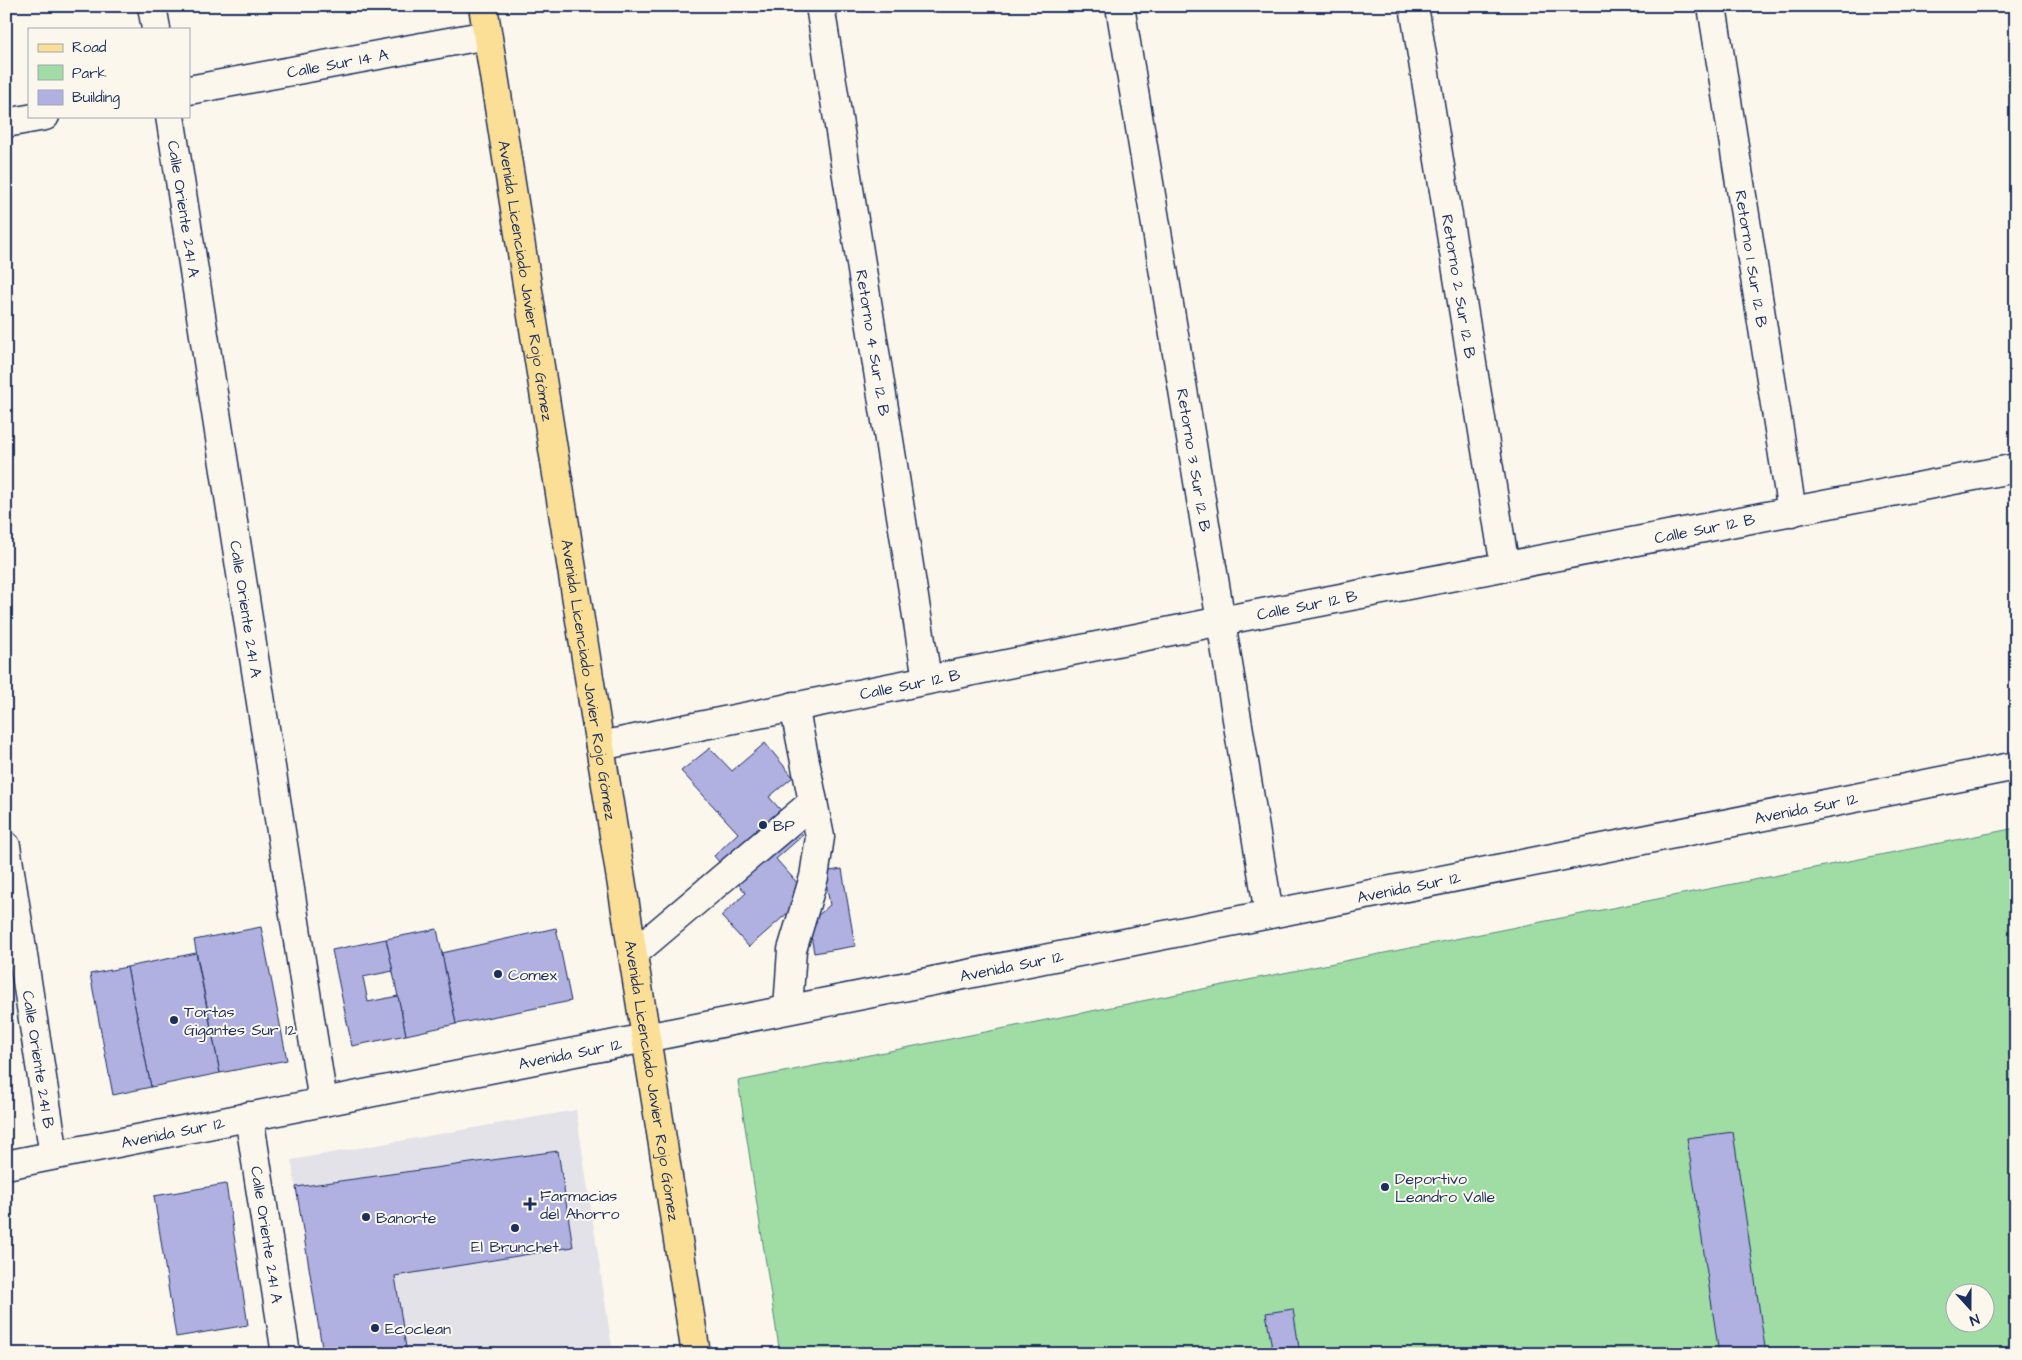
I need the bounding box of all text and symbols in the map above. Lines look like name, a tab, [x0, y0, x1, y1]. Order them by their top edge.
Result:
legend	[28, 28, 190, 118]
text: Road	[72, 37, 107, 58]
street label: Calle Sur 14 A	[285, 43, 390, 84]
text: Park	[72, 63, 107, 84]
text: Building	[72, 87, 120, 109]
street label: Calle Oriente 241 A	[162, 139, 205, 279]
street label: Avenida Licenciado Javier Rojo Gómez	[492, 139, 558, 423]
street label: Retorno 1 Sur 12 B	[1729, 189, 1773, 330]
street label: Retorno 2 Sur 12 B	[1436, 213, 1481, 361]
street label: Retorno 4 Sur 12 B	[850, 268, 895, 418]
street label: Retorno 3 Sur 12 B	[1171, 387, 1216, 534]
street label: Calle Sur 12 B	[1653, 508, 1758, 549]
street label: Avenida Licenciado Javier Rojo Gómez	[555, 538, 621, 822]
street label: Calle Oriente 241 A	[224, 539, 267, 679]
street label: Calle Sur 12 B	[1255, 585, 1360, 626]
street label: Calle Sur 12 B	[858, 664, 963, 705]
street label: Avenida Sur 12	[1752, 788, 1860, 830]
place label: BP	[773, 815, 795, 837]
marker: BP	[757, 819, 769, 831]
street label: Avenida Sur 12	[1355, 867, 1463, 909]
street label: Avenida Licenciado Javier Rojo Gómez	[619, 939, 685, 1223]
street label: Avenida Sur 12	[958, 945, 1065, 987]
place label: Comex	[508, 964, 557, 986]
marker: Comex	[492, 968, 504, 980]
street label: Calle Oriente 241 B	[17, 989, 60, 1131]
place label: Tortas Gigantes Sur 12	[184, 1001, 296, 1042]
marker: Tortas Gigantes Sur 12	[168, 1014, 180, 1026]
street label: Avenida Sur 12	[516, 1033, 624, 1075]
street label: Avenida Sur 12	[119, 1112, 227, 1154]
street label: Calle Oriente 241 A	[245, 1165, 288, 1305]
place label: Deportivo Leandro Valle	[1395, 1168, 1496, 1208]
marker: Deportivo Leandro Valle	[1379, 1181, 1391, 1193]
place label: Farmacias del Ahorro	[540, 1185, 620, 1225]
marker: Farmacias del Ahorro	[524, 1198, 536, 1210]
place label: Banorte	[376, 1207, 437, 1229]
marker: Banorte	[360, 1211, 372, 1223]
marker: El Brunchet	[509, 1222, 521, 1234]
place label: El Brunchet	[471, 1236, 559, 1258]
north arrow	[1944, 1282, 1994, 1332]
text: N	[1966, 1308, 1982, 1330]
place label: Ecoclean	[385, 1318, 451, 1340]
marker: Ecoclean	[369, 1322, 381, 1334]

